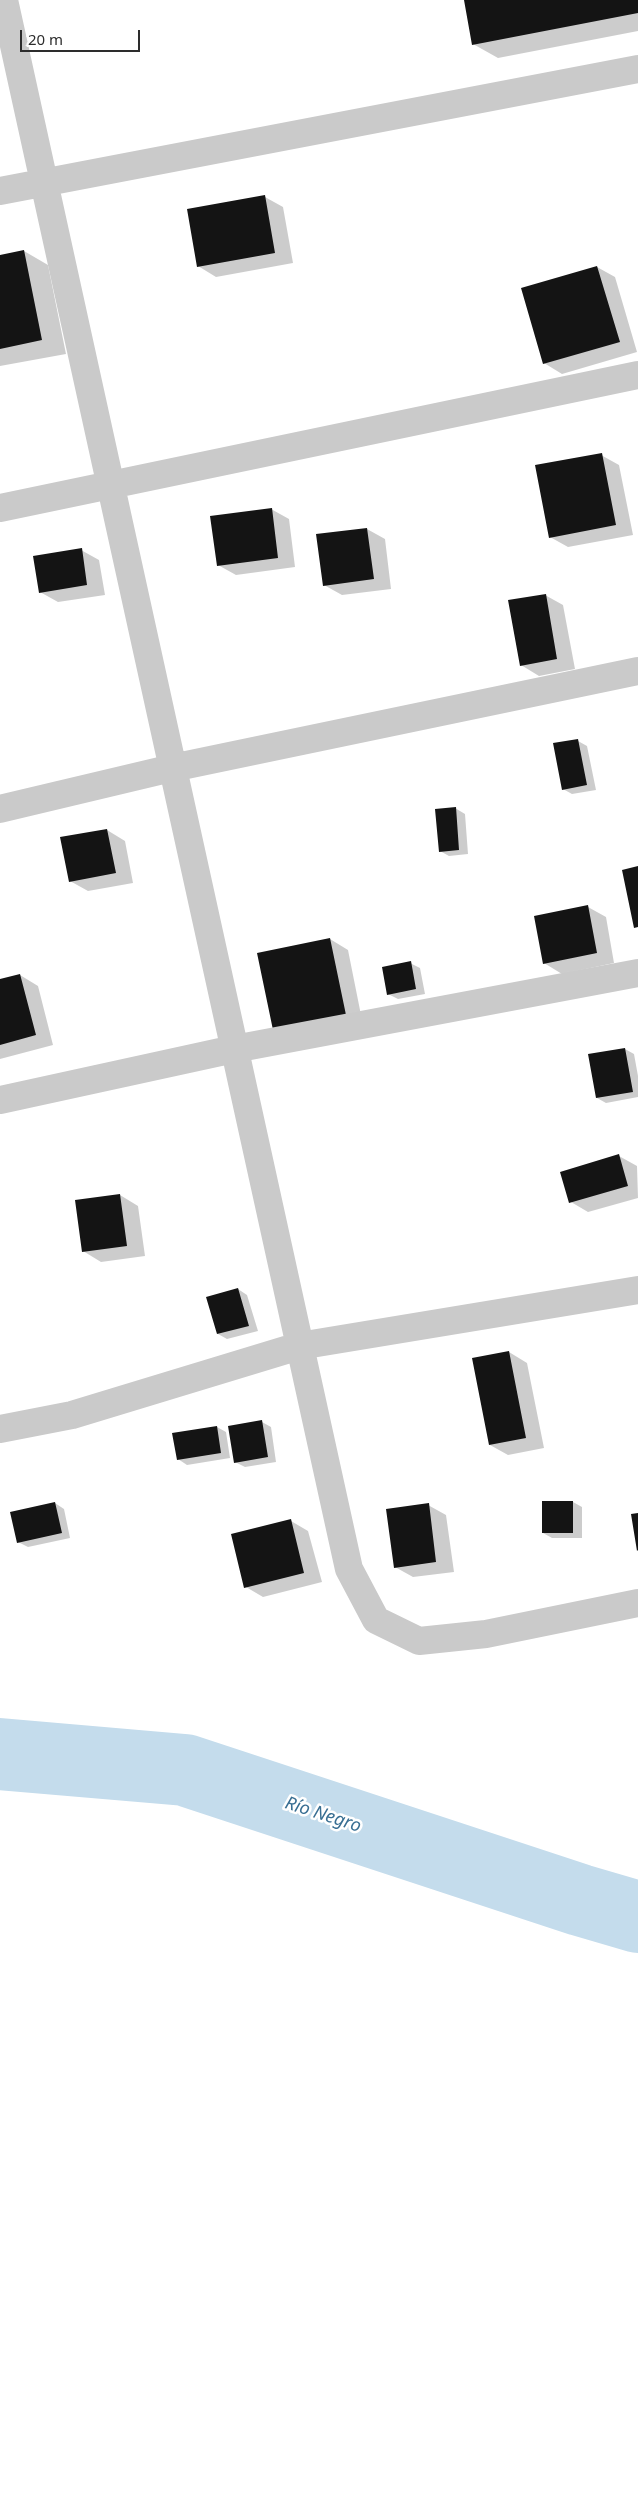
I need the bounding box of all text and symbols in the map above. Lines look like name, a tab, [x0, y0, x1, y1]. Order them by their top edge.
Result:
scale bar	[22, 20, 142, 52]
text: 20 m	[28, 29, 63, 49]
water label: Río Negro	[282, 1793, 364, 1837]

